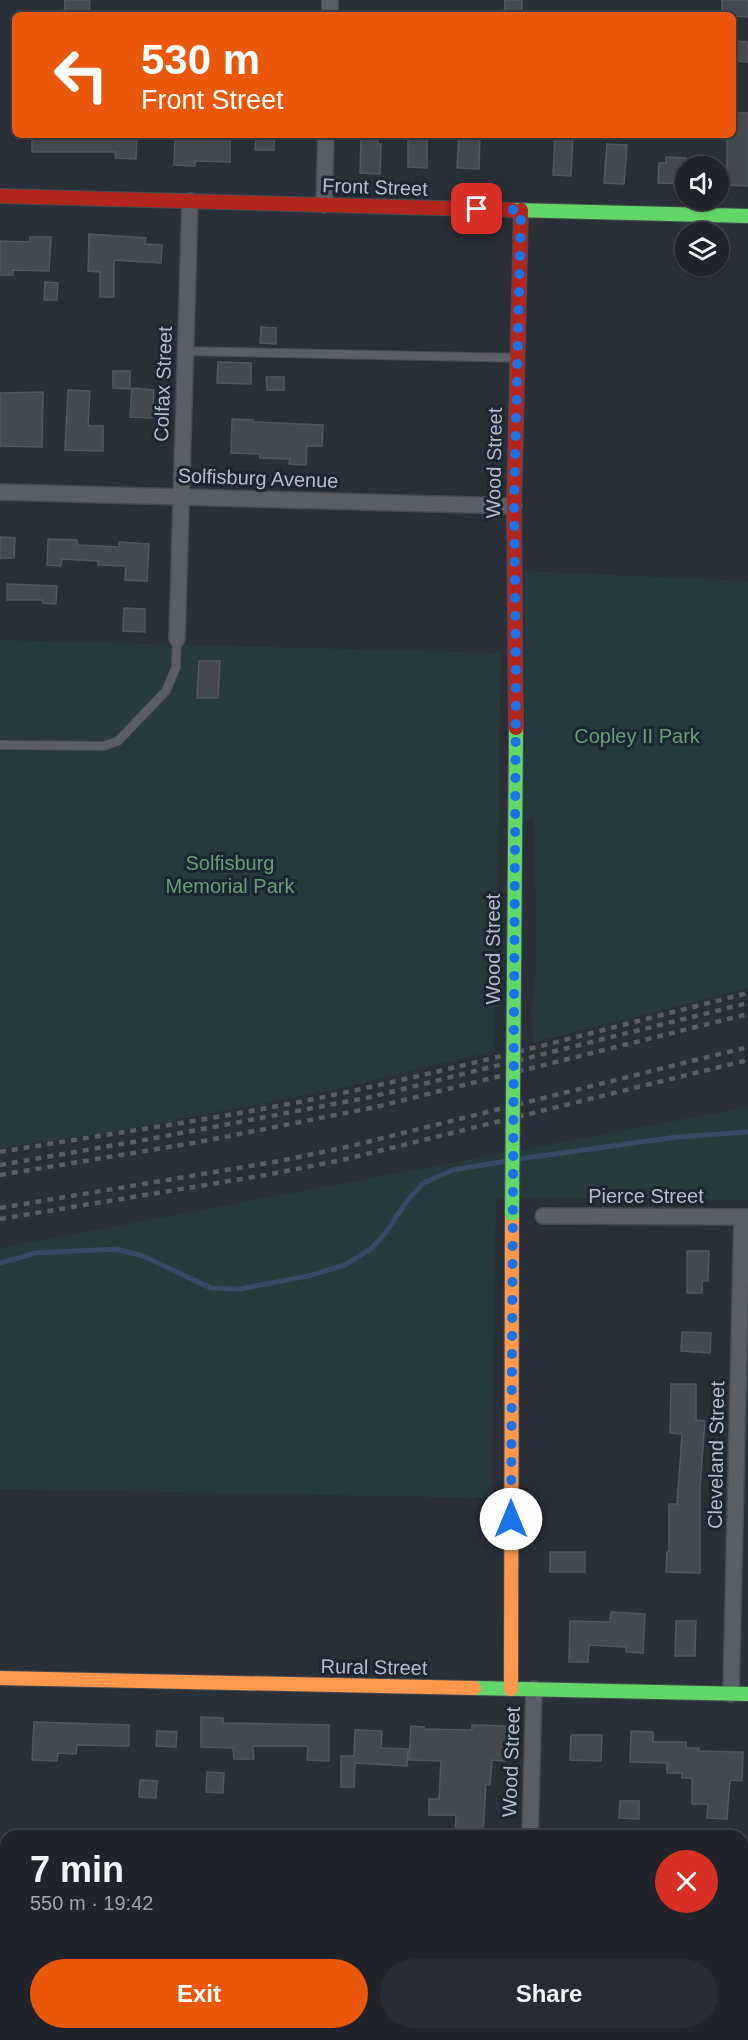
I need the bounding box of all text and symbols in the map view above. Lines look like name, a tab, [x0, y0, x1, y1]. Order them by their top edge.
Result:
icon: left	[42, 36, 120, 114]
text: 530 m	[141, 36, 260, 83]
text: Front Street	[141, 85, 284, 115]
map controls	[675, 156, 729, 276]
button: sound	[675, 156, 729, 210]
street label: Front Street	[322, 174, 429, 200]
pin	[451, 183, 502, 234]
icon: arrive	[460, 192, 493, 225]
button: layers	[675, 222, 729, 276]
street label: Colfax Street	[150, 325, 176, 442]
street label: Wood Street	[482, 407, 506, 519]
street label: Solfisburg Avenue	[177, 464, 339, 492]
park label: Copley II Park	[574, 725, 701, 747]
park label: Solfisburg Memorial Park	[166, 852, 295, 897]
street label: Wood Street	[482, 893, 504, 1004]
street label: Pierce Street	[588, 1185, 704, 1207]
street label: Cleveland Street	[704, 1380, 728, 1529]
position arrow	[479, 1487, 543, 1551]
street label: Rural Street	[320, 1655, 428, 1679]
street label: Wood Street	[498, 1706, 524, 1818]
text: 7 min	[30, 1849, 124, 1890]
button: close	[655, 1850, 718, 1913]
text: 550 m · 19:42	[30, 1892, 153, 1914]
button: Exit	[30, 1959, 368, 2028]
button: Share	[380, 1959, 718, 2028]

